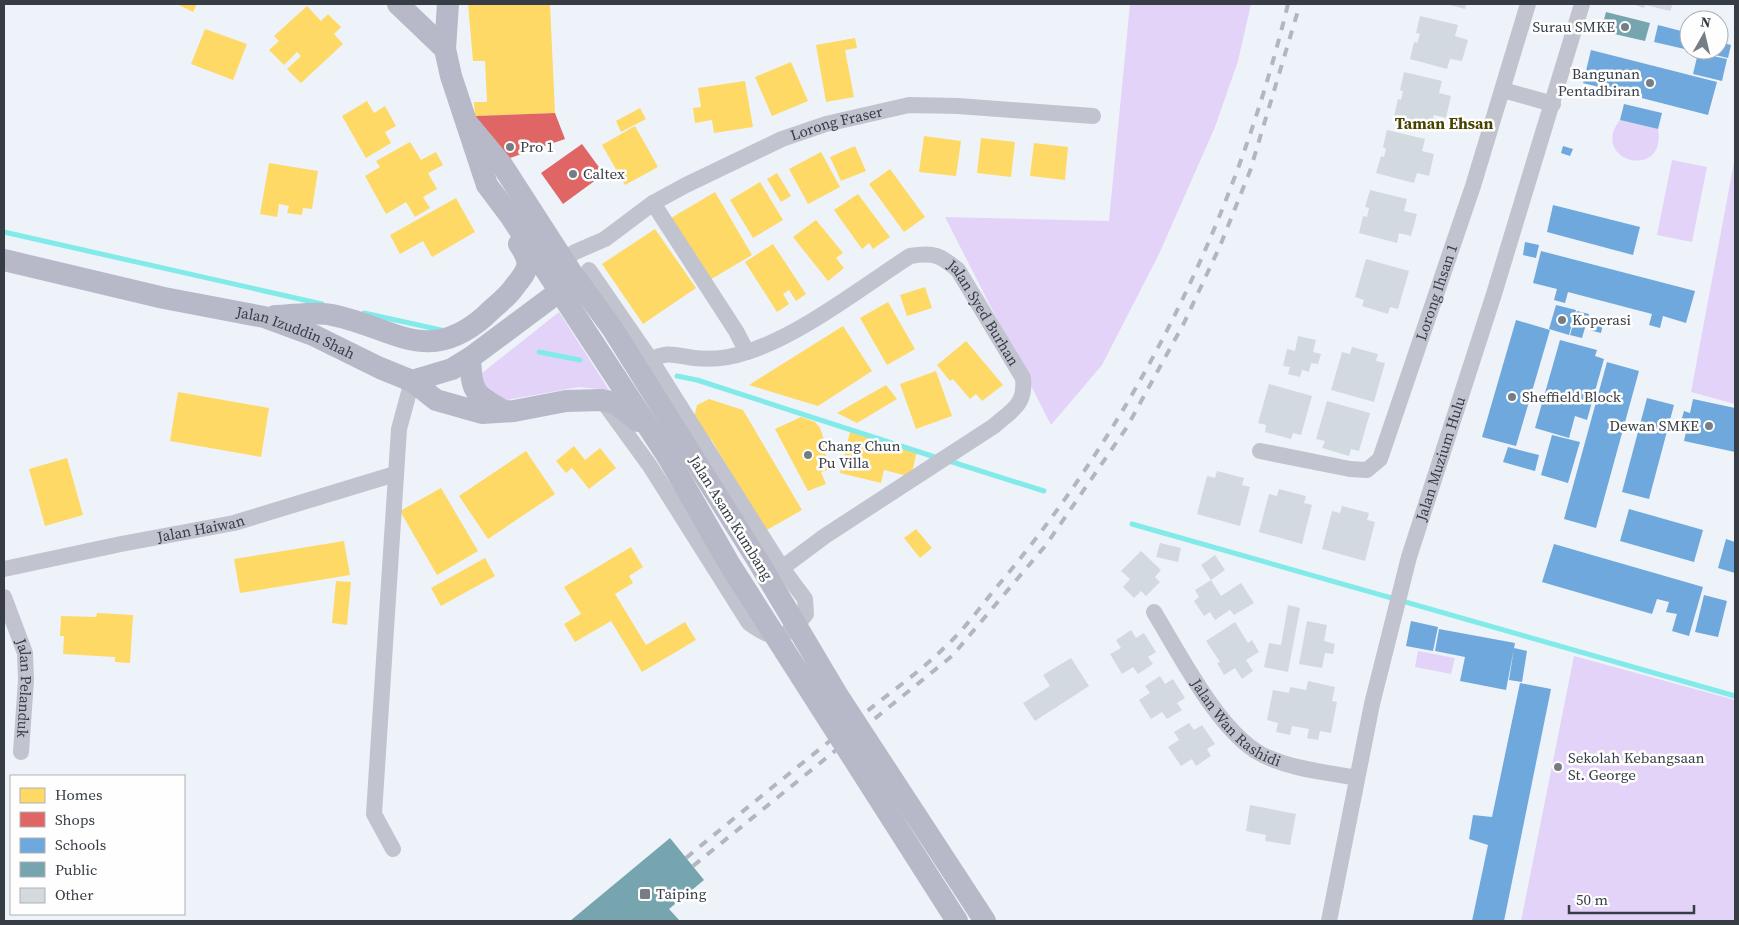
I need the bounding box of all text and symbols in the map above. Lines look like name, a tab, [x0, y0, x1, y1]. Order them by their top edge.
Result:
north arrow	[1679, 10, 1729, 60]
text: N	[1699, 12, 1712, 33]
place label: Surau SMKE	[1533, 16, 1615, 37]
marker: Surau SMKE	[1619, 21, 1631, 33]
place label: Bangunan Pentadbiran	[1558, 63, 1640, 101]
marker: Bangunan Pentadbiran	[1644, 77, 1656, 89]
street label: Lorong Fraser	[787, 100, 885, 145]
district label: Taman Ehsan	[1395, 112, 1493, 134]
place label: Pro 1	[520, 136, 554, 157]
marker: Pro 1	[504, 141, 516, 153]
place label: Caltex	[583, 163, 625, 184]
marker: Caltex	[567, 168, 579, 180]
street label: Lorong Ihsan 1	[1410, 241, 1463, 343]
street label: Jalan Syed Burhan	[942, 254, 1024, 370]
street label: Jalan Izuddin Shah	[234, 301, 359, 364]
place label: Koperasi	[1572, 309, 1631, 330]
marker: Koperasi	[1556, 314, 1568, 326]
place label: Sheffield Block	[1522, 386, 1622, 407]
marker: Sheffield Block	[1506, 391, 1518, 403]
street label: Jalan Muzium Hulu	[1410, 393, 1470, 525]
place label: Dewan SMKE	[1609, 415, 1699, 436]
marker: Dewan SMKE	[1703, 420, 1715, 432]
place label: Chang Chun Pu Villa	[818, 435, 901, 473]
marker: Chang Chun Pu Villa	[802, 449, 814, 461]
street label: Jalan Asam Kumbang	[684, 451, 778, 584]
street label: Jalan Haiwan	[154, 509, 247, 547]
street label: Jalan Pelanduk	[10, 634, 37, 739]
street label: Jalan Wan Rashidi	[1186, 674, 1284, 772]
place label: Sekolah Kebangsaan St. George	[1568, 747, 1705, 785]
marker: Sekolah Kebangsaan St. George	[1552, 761, 1564, 773]
legend	[10, 775, 185, 915]
text: Homes	[55, 784, 102, 805]
text: Shops	[55, 809, 95, 830]
text: Schools	[55, 834, 106, 855]
text: Public	[55, 859, 97, 880]
scale bar	[1569, 882, 1694, 914]
place label: Taiping	[656, 883, 707, 904]
text: Other	[55, 884, 94, 905]
marker: Taiping	[638, 887, 652, 901]
text: 50 m	[1576, 889, 1608, 910]

